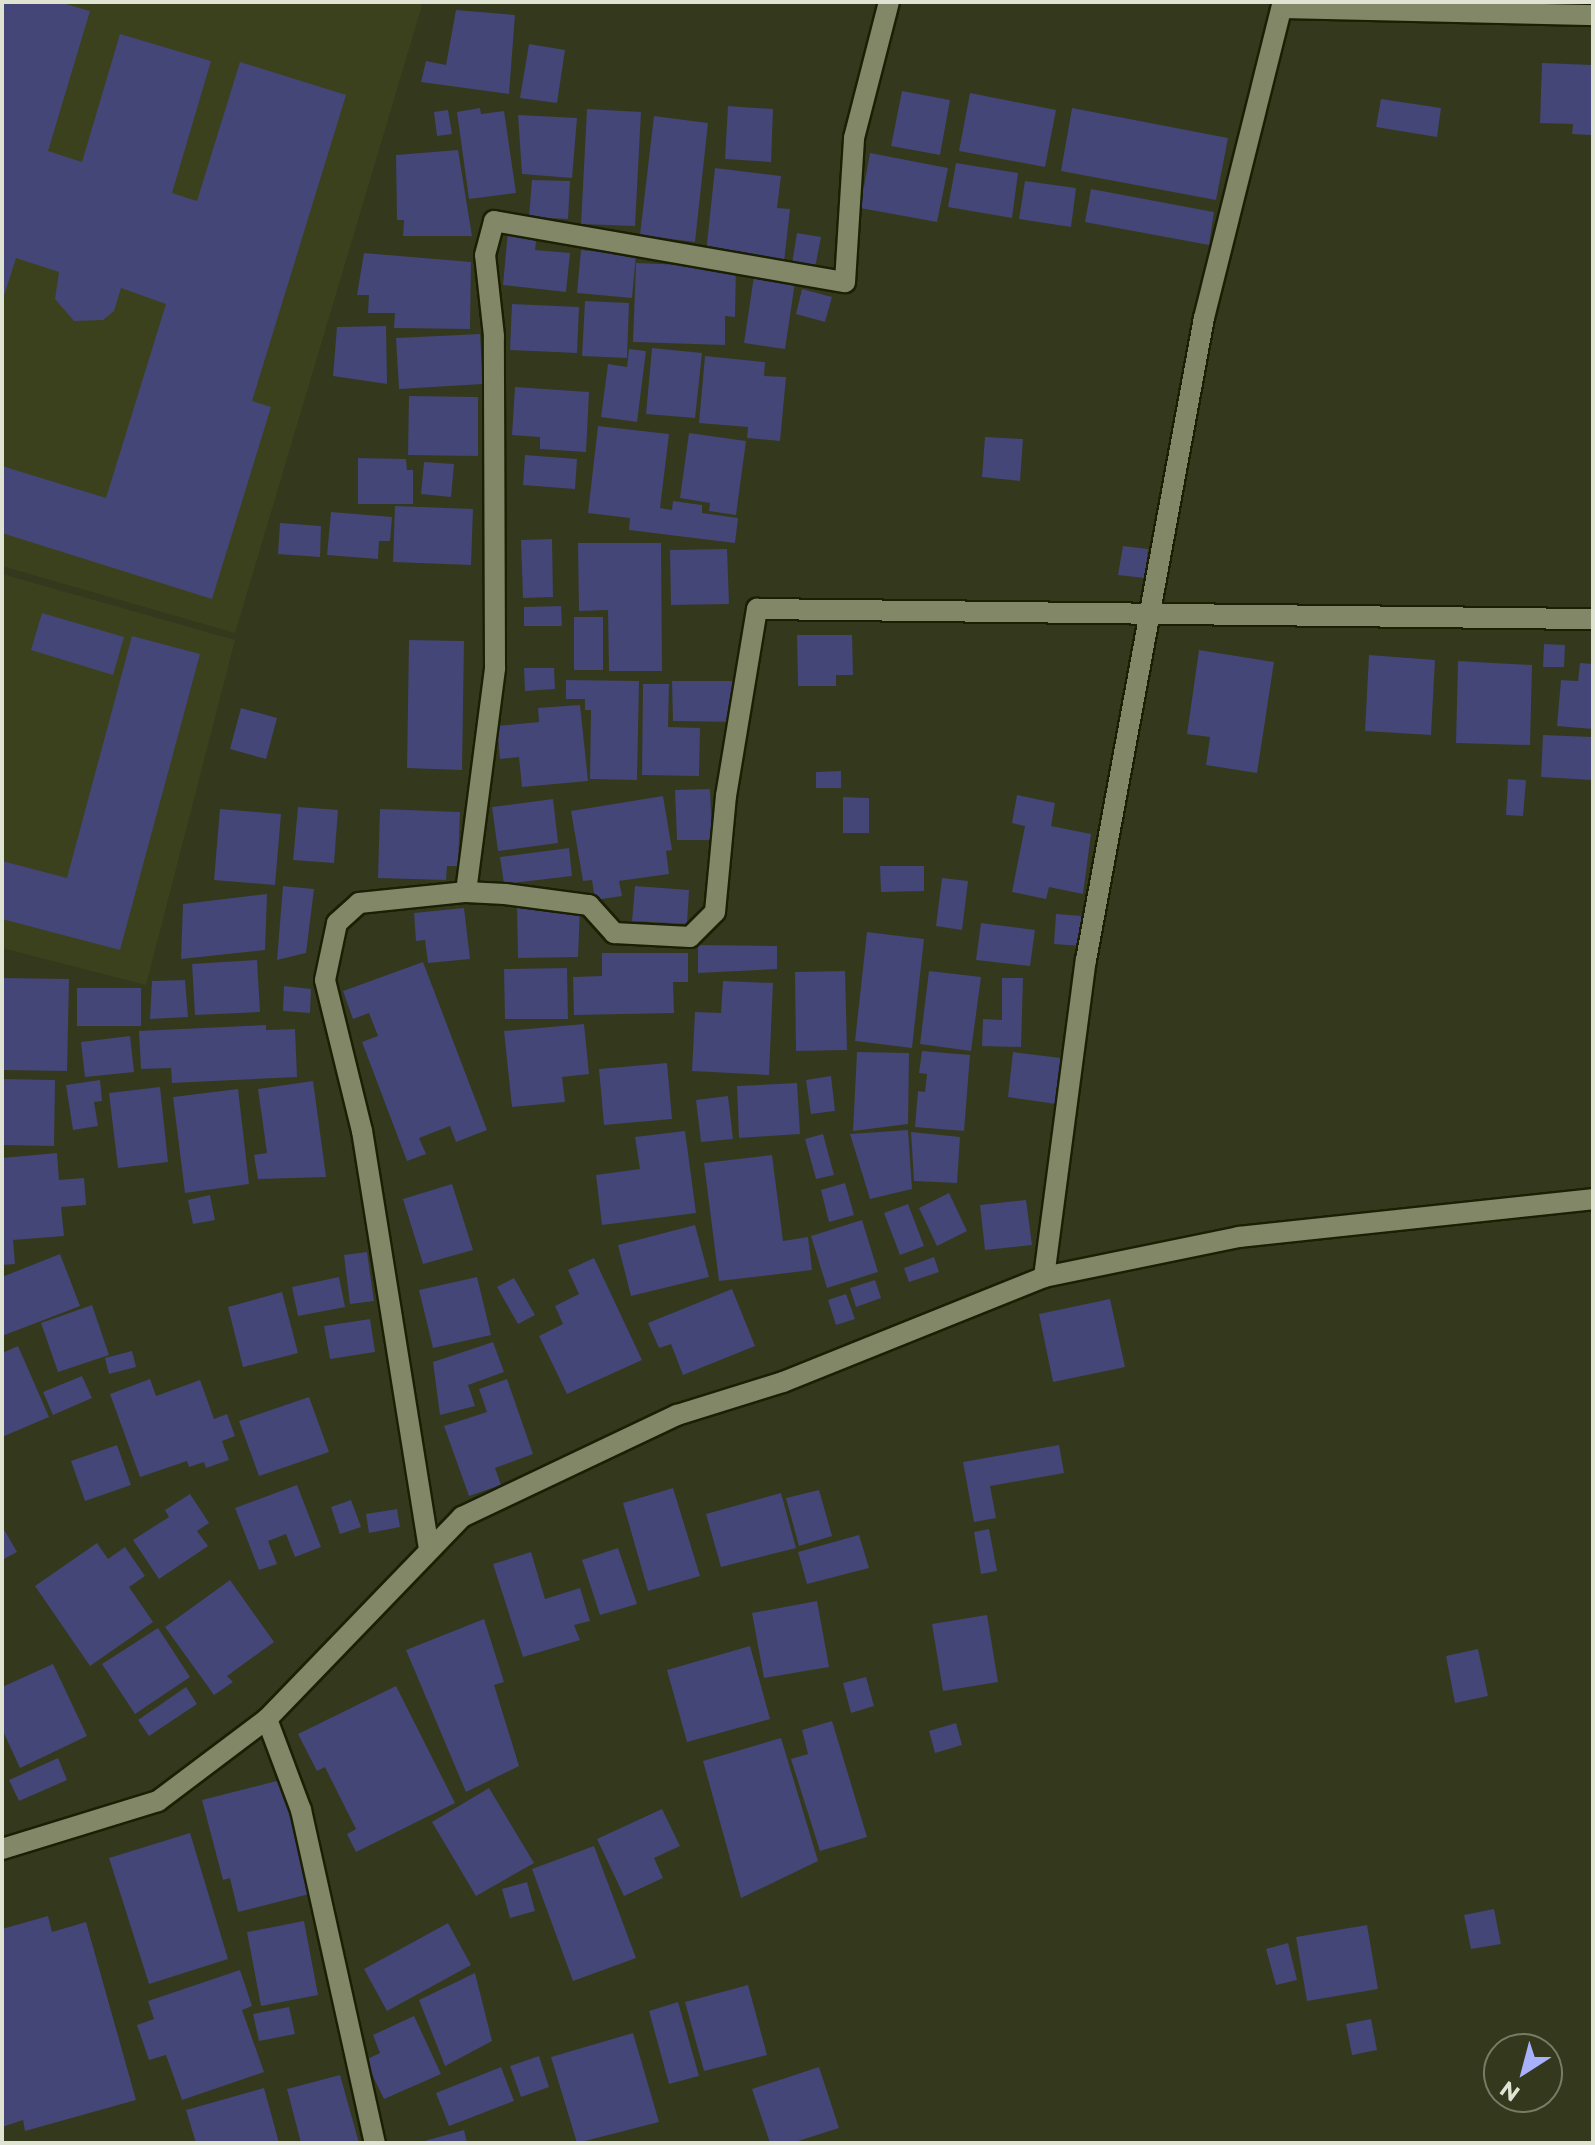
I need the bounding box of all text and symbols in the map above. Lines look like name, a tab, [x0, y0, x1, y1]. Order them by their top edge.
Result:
north arrow	[1483, 2033, 1563, 2113]
text: N	[1495, 2075, 1525, 2107]

